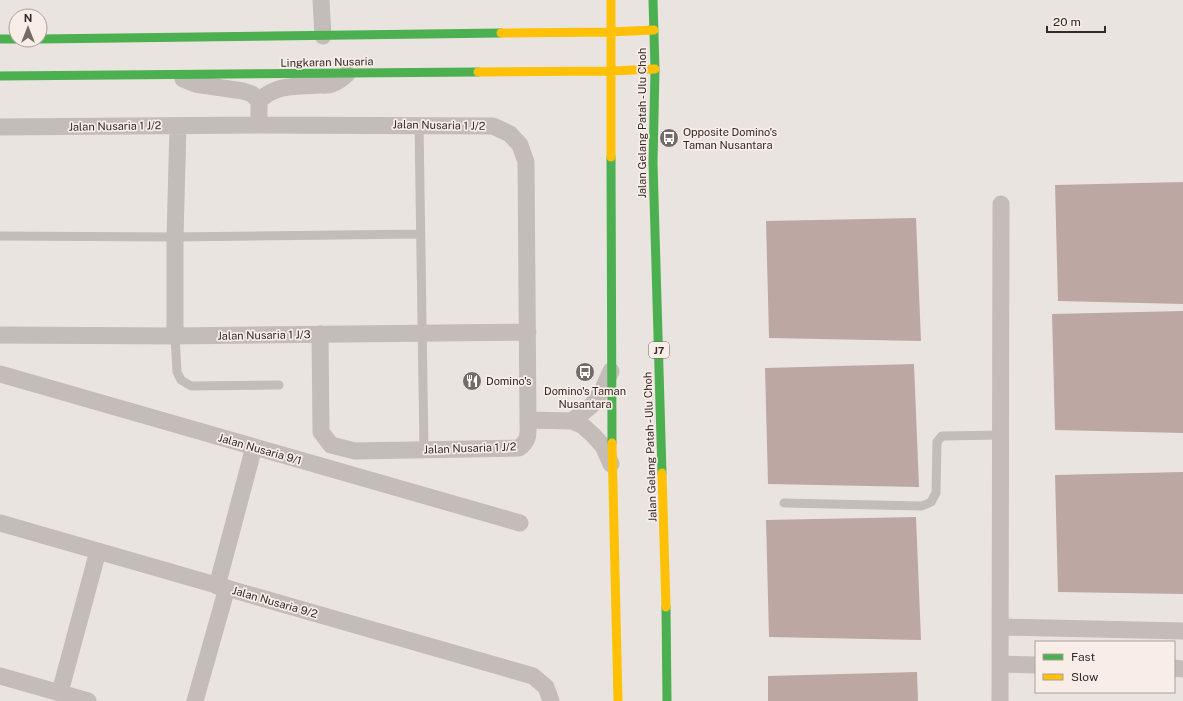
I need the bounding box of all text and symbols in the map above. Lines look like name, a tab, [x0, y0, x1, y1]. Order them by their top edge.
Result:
north arrow	[8, 8, 48, 48]
scale bar	[1047, 8, 1105, 34]
text: N	[24, 12, 32, 24]
text: 20 m	[1053, 15, 1081, 29]
street label: Jalan Gelang Patah - Ulu Choh	[636, 48, 648, 198]
street label: Lingkaran Nusaria	[280, 55, 374, 69]
street label: Jalan Nusaria 1 J/2	[393, 118, 486, 132]
street label: Jalan Nusaria 1 J/2	[69, 119, 162, 133]
place label: Opposite Domino's Taman Nusantara	[683, 126, 777, 151]
bus stop icon: Opposite Domino's Taman Nusantara	[658, 127, 680, 149]
street label: Jalan Nusaria 1 J/3	[217, 328, 311, 342]
road number: J7	[649, 342, 669, 358]
bus stop icon: Domino's Taman Nusantara	[574, 361, 596, 383]
restaurant icon: Domino's	[461, 370, 483, 392]
street label: Jalan Gelang Patah - Ulu Choh	[641, 372, 659, 522]
place label: Domino's	[486, 375, 532, 387]
place label: Domino's Taman Nusantara	[544, 385, 626, 410]
street label: Jalan Nusaria 9/1	[217, 431, 303, 467]
street label: Jalan Nusaria 1 J/2	[423, 440, 517, 456]
street label: Jalan Nusaria 9/2	[231, 584, 319, 620]
legend	[1035, 641, 1175, 693]
text: Fast	[1071, 650, 1096, 664]
text: Slow	[1071, 670, 1099, 684]

